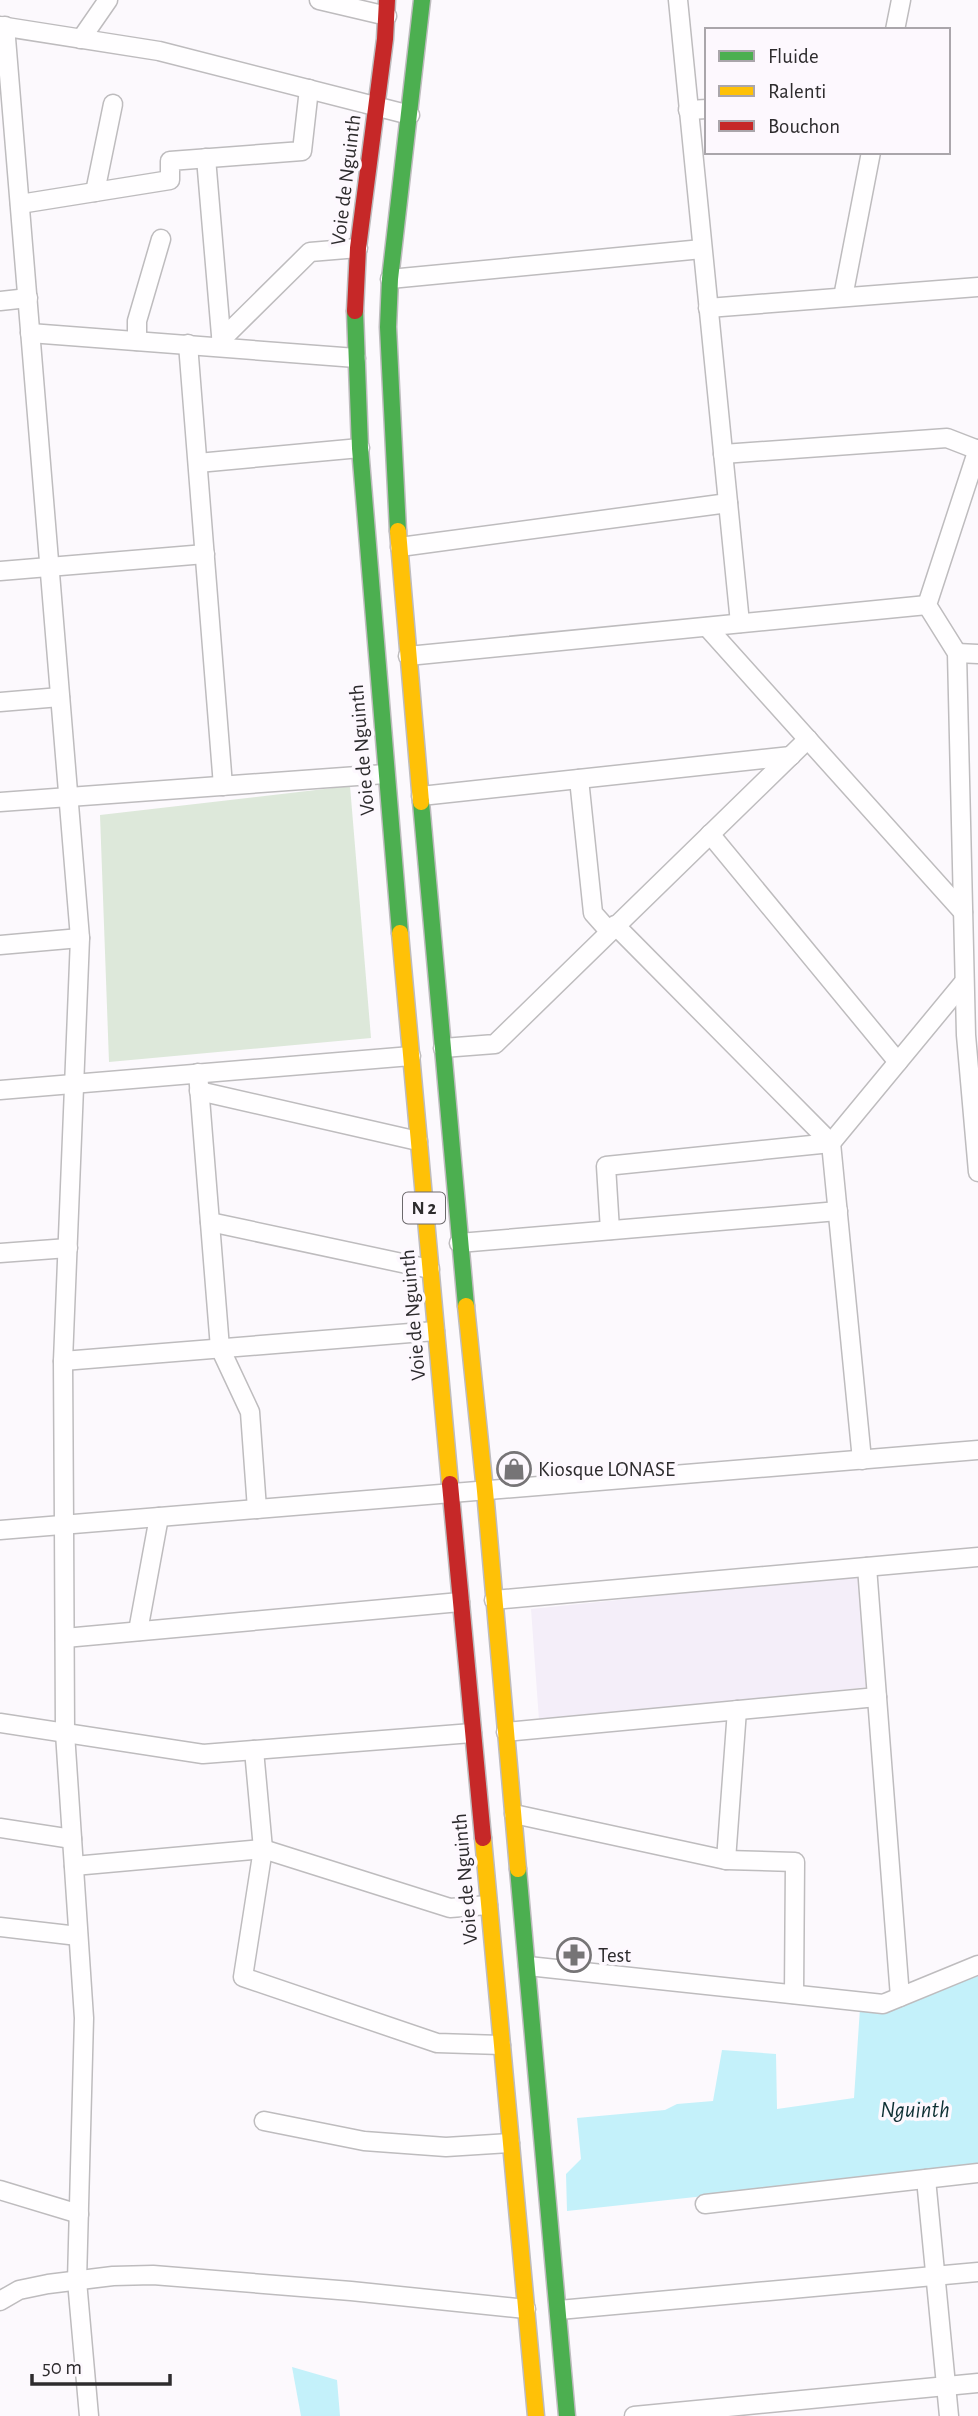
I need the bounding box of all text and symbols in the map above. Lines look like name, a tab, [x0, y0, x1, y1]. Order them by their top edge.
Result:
legend	[705, 28, 950, 154]
text: Fluide	[768, 46, 819, 67]
text: Ralenti	[768, 81, 826, 102]
street label: Voie de Nguinth	[328, 113, 364, 247]
text: Bouchon	[768, 116, 840, 137]
street label: Voie de Nguinth	[346, 683, 378, 817]
road number: N 2	[403, 1192, 445, 1224]
street label: Voie de Nguinth	[397, 1248, 429, 1382]
shop icon: Kiosque LONASE	[495, 1450, 533, 1488]
place label: Kiosque LONASE	[538, 1459, 675, 1480]
street label: Voie de Nguinth	[449, 1812, 481, 1946]
pharmacy icon: Test	[555, 1936, 593, 1974]
place label: Test	[598, 1945, 631, 1966]
water label: Nguinth	[880, 2099, 950, 2122]
scale bar	[32, 2342, 170, 2386]
text: 50 m	[42, 2357, 82, 2378]

